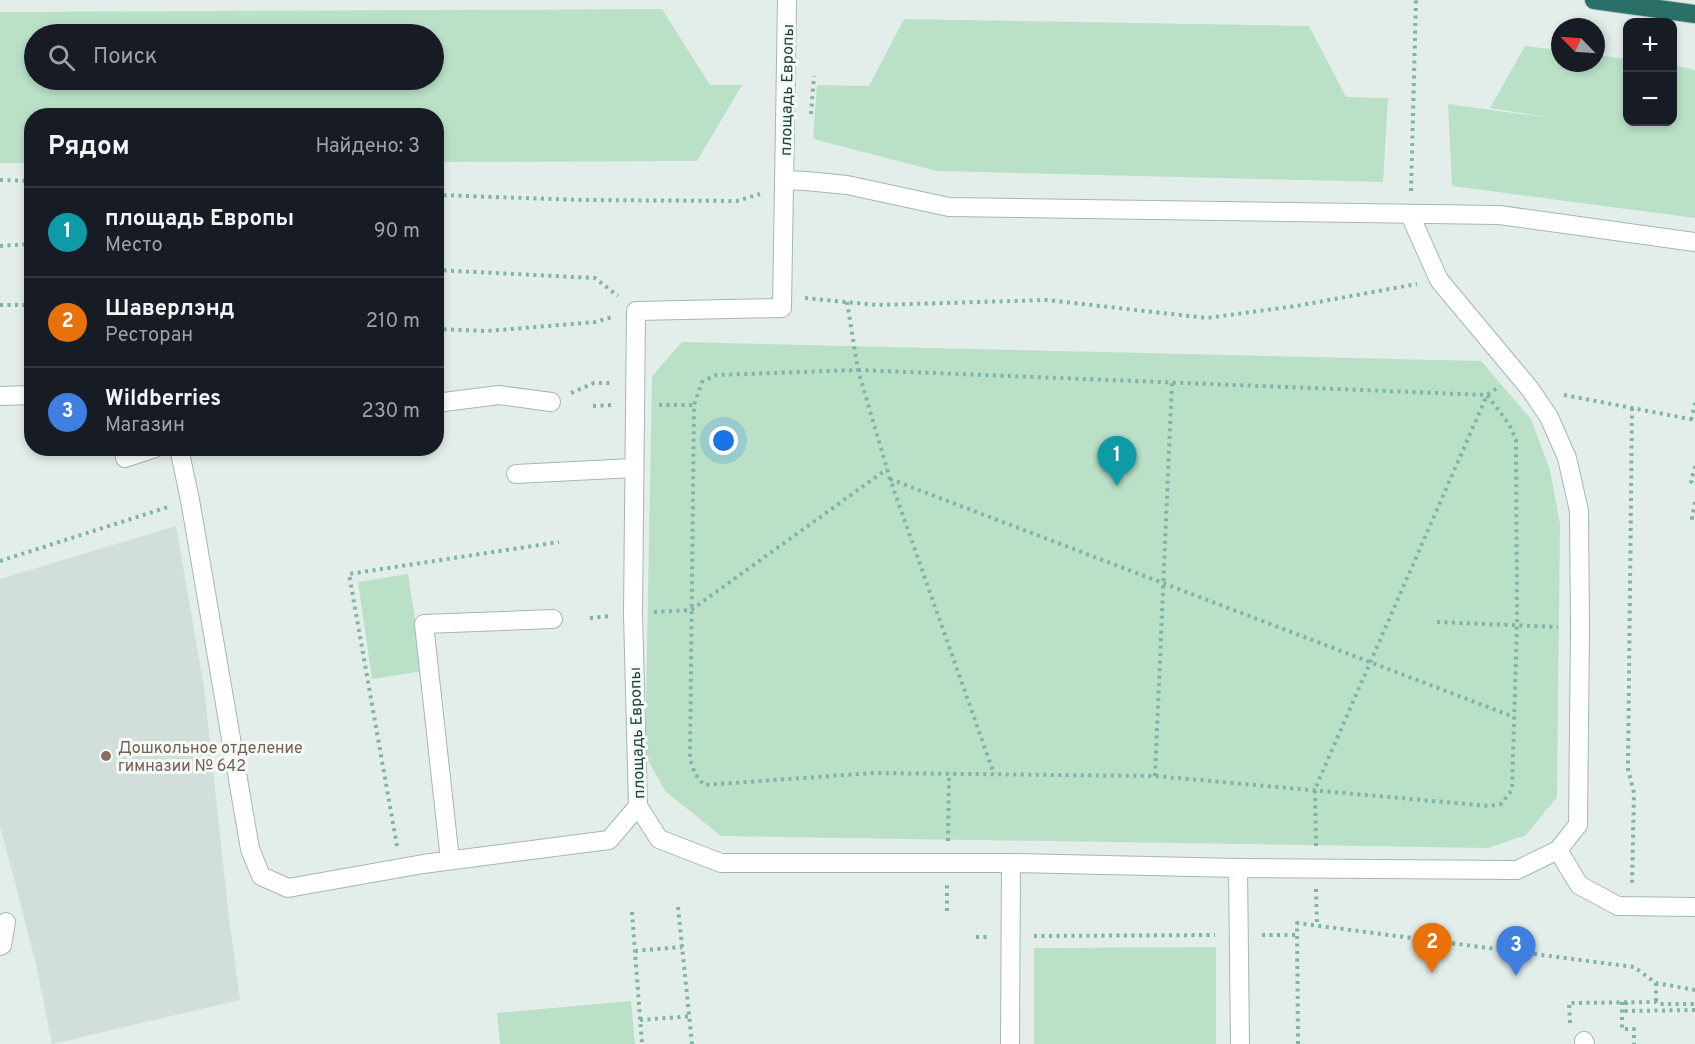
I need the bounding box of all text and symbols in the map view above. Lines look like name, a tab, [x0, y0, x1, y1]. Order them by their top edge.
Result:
north arrow	[1551, 18, 1605, 72]
map controls	[1623, 18, 1677, 126]
button: +	[1623, 18, 1677, 72]
search box	[24, 24, 444, 90]
street label: площадь Европы	[777, 24, 799, 156]
icon: search	[45, 41, 78, 74]
text: Поиск	[93, 44, 157, 71]
button: −	[1623, 72, 1677, 126]
text: Рядом	[48, 131, 130, 164]
text: Найдено: 3	[316, 134, 420, 160]
text: площадь Европы	[105, 206, 294, 233]
text: 1	[64, 219, 72, 245]
text: 90 m	[374, 219, 420, 245]
text: Место	[105, 233, 163, 259]
text: Шаверлэнд	[105, 296, 235, 323]
text: 2	[61, 309, 74, 335]
text: 210 m	[366, 309, 420, 335]
text: Ресторан	[105, 323, 193, 349]
text: Wildberries	[105, 386, 221, 413]
text: 3	[62, 399, 74, 425]
text: 230 m	[361, 399, 420, 425]
text: Магазин	[105, 413, 185, 439]
your location	[709, 426, 738, 455]
pin: 1	[1098, 436, 1136, 486]
street label: площадь Европы	[626, 667, 650, 799]
place label: Дошкольное отделение гимназии № 642	[118, 739, 303, 777]
marker: Дошкольное отделение гимназии № 642	[99, 749, 113, 763]
pin: 2	[1412, 924, 1452, 973]
pin: 3	[1496, 926, 1536, 976]

